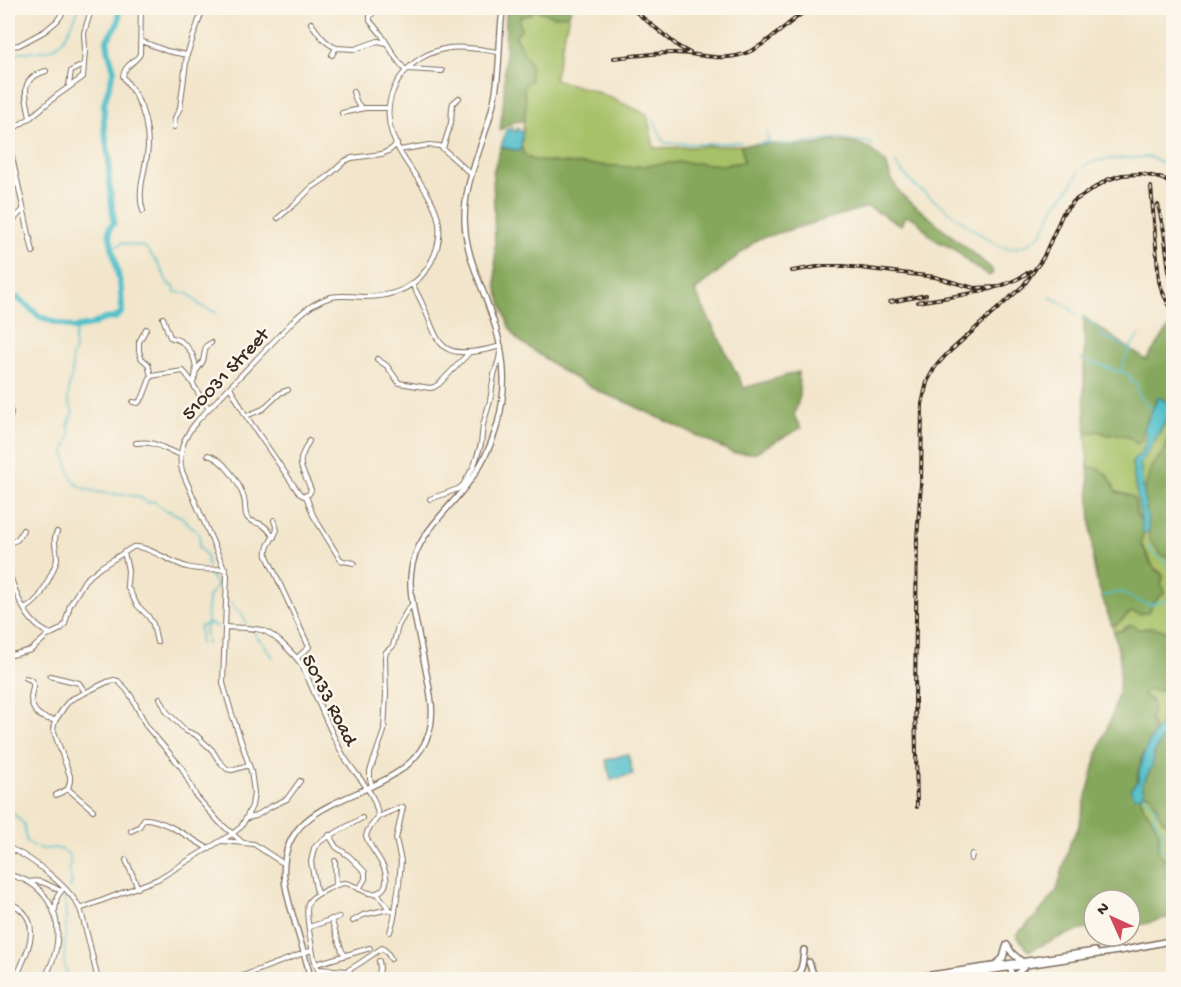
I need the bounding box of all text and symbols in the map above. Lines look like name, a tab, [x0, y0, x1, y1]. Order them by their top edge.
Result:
street label: 510031 Street	[178, 323, 276, 426]
street label: 50133 Road	[295, 651, 362, 752]
north arrow	[1082, 888, 1142, 948]
text: N	[1093, 899, 1115, 920]

